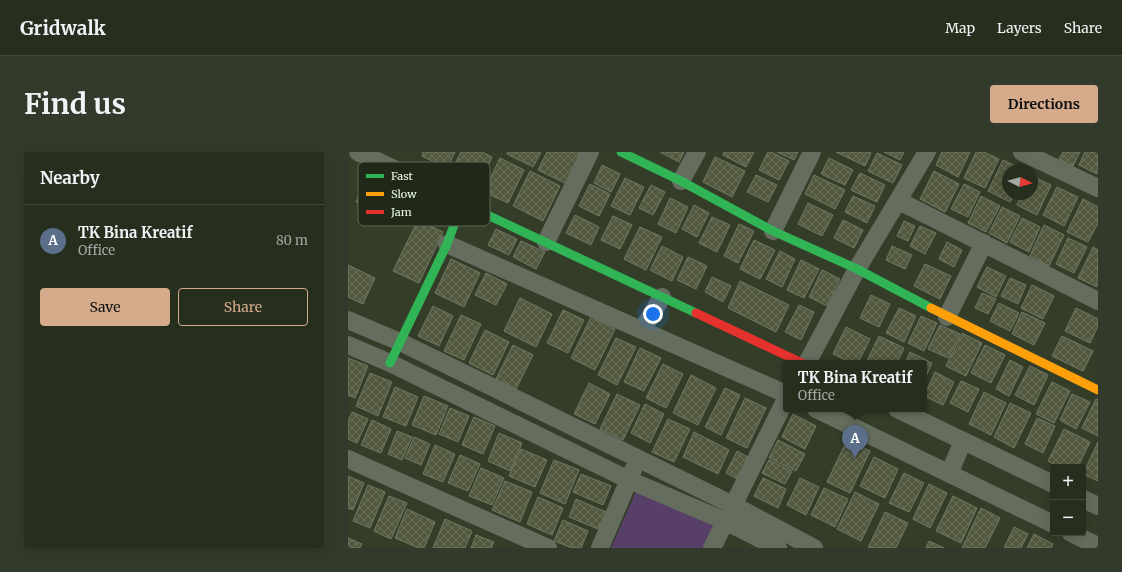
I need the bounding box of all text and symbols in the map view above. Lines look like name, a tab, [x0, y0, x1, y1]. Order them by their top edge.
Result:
text: Gridwalk	[20, 16, 106, 40]
text: Map	[945, 19, 975, 37]
text: Layers	[997, 19, 1042, 37]
text: Share	[1064, 19, 1102, 37]
button: Directions	[990, 85, 1098, 123]
text: Find us	[24, 86, 126, 122]
legend	[358, 162, 490, 226]
north arrow	[1002, 164, 1038, 200]
text: Nearby	[40, 167, 100, 189]
text: Fast	[391, 169, 414, 183]
text: Slow	[391, 187, 417, 201]
text: Jam	[390, 205, 412, 219]
text: TK Bina Kreatif	[78, 223, 192, 242]
text: A	[48, 232, 58, 249]
text: 80 m	[276, 232, 308, 249]
text: Office	[78, 242, 115, 259]
button: Save	[40, 288, 170, 326]
button: Share	[178, 288, 308, 326]
your location	[643, 304, 663, 324]
popup	[783, 360, 927, 412]
text: TK Bina Kreatif	[798, 368, 912, 387]
text: Office	[798, 387, 835, 404]
pin: A	[842, 425, 868, 458]
map controls	[1050, 464, 1086, 536]
button: +	[1050, 464, 1086, 500]
button: −	[1050, 500, 1086, 536]

